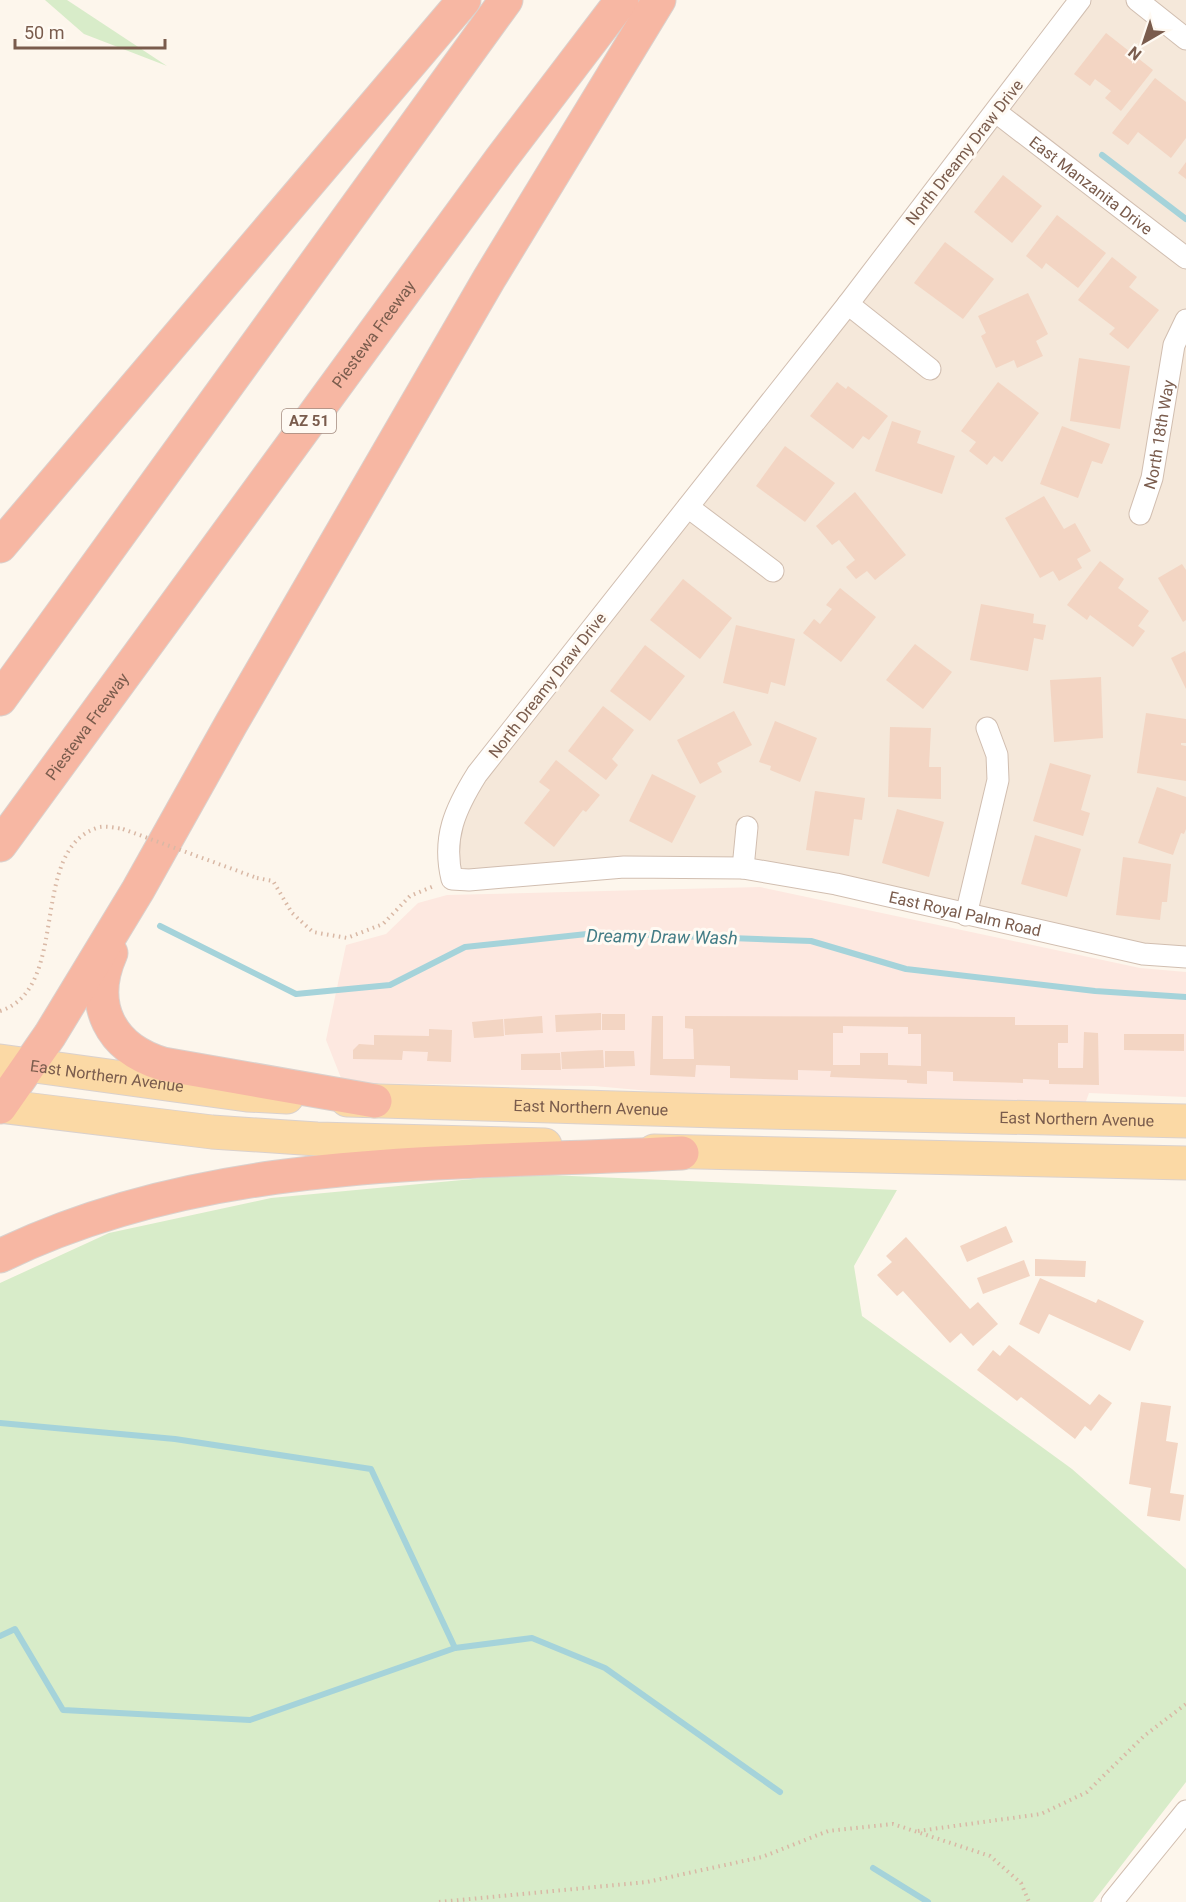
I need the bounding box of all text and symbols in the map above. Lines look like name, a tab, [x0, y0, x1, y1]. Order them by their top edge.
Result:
scale bar	[15, 12, 165, 50]
north arrow	[1114, 12, 1174, 72]
text: 50 m	[24, 22, 64, 43]
text: N	[1125, 42, 1145, 64]
street label: North Dreamy Draw Drive	[902, 76, 1027, 229]
street label: East Manzanita Drive	[1026, 132, 1156, 239]
street label: Piestewa Freeway	[328, 276, 419, 391]
street label: North 18th Way	[1140, 378, 1178, 492]
road number: AZ 51	[282, 409, 336, 433]
street label: North Dreamy Draw Drive	[485, 609, 610, 762]
street label: Piestewa Freeway	[42, 669, 133, 784]
street label: East Royal Palm Road	[887, 887, 1043, 940]
water label: Dreamy Draw Wash	[586, 925, 738, 948]
street label: East Northern Avenue	[29, 1056, 185, 1096]
street label: East Northern Avenue	[513, 1096, 668, 1120]
street label: East Northern Avenue	[999, 1108, 1154, 1130]

